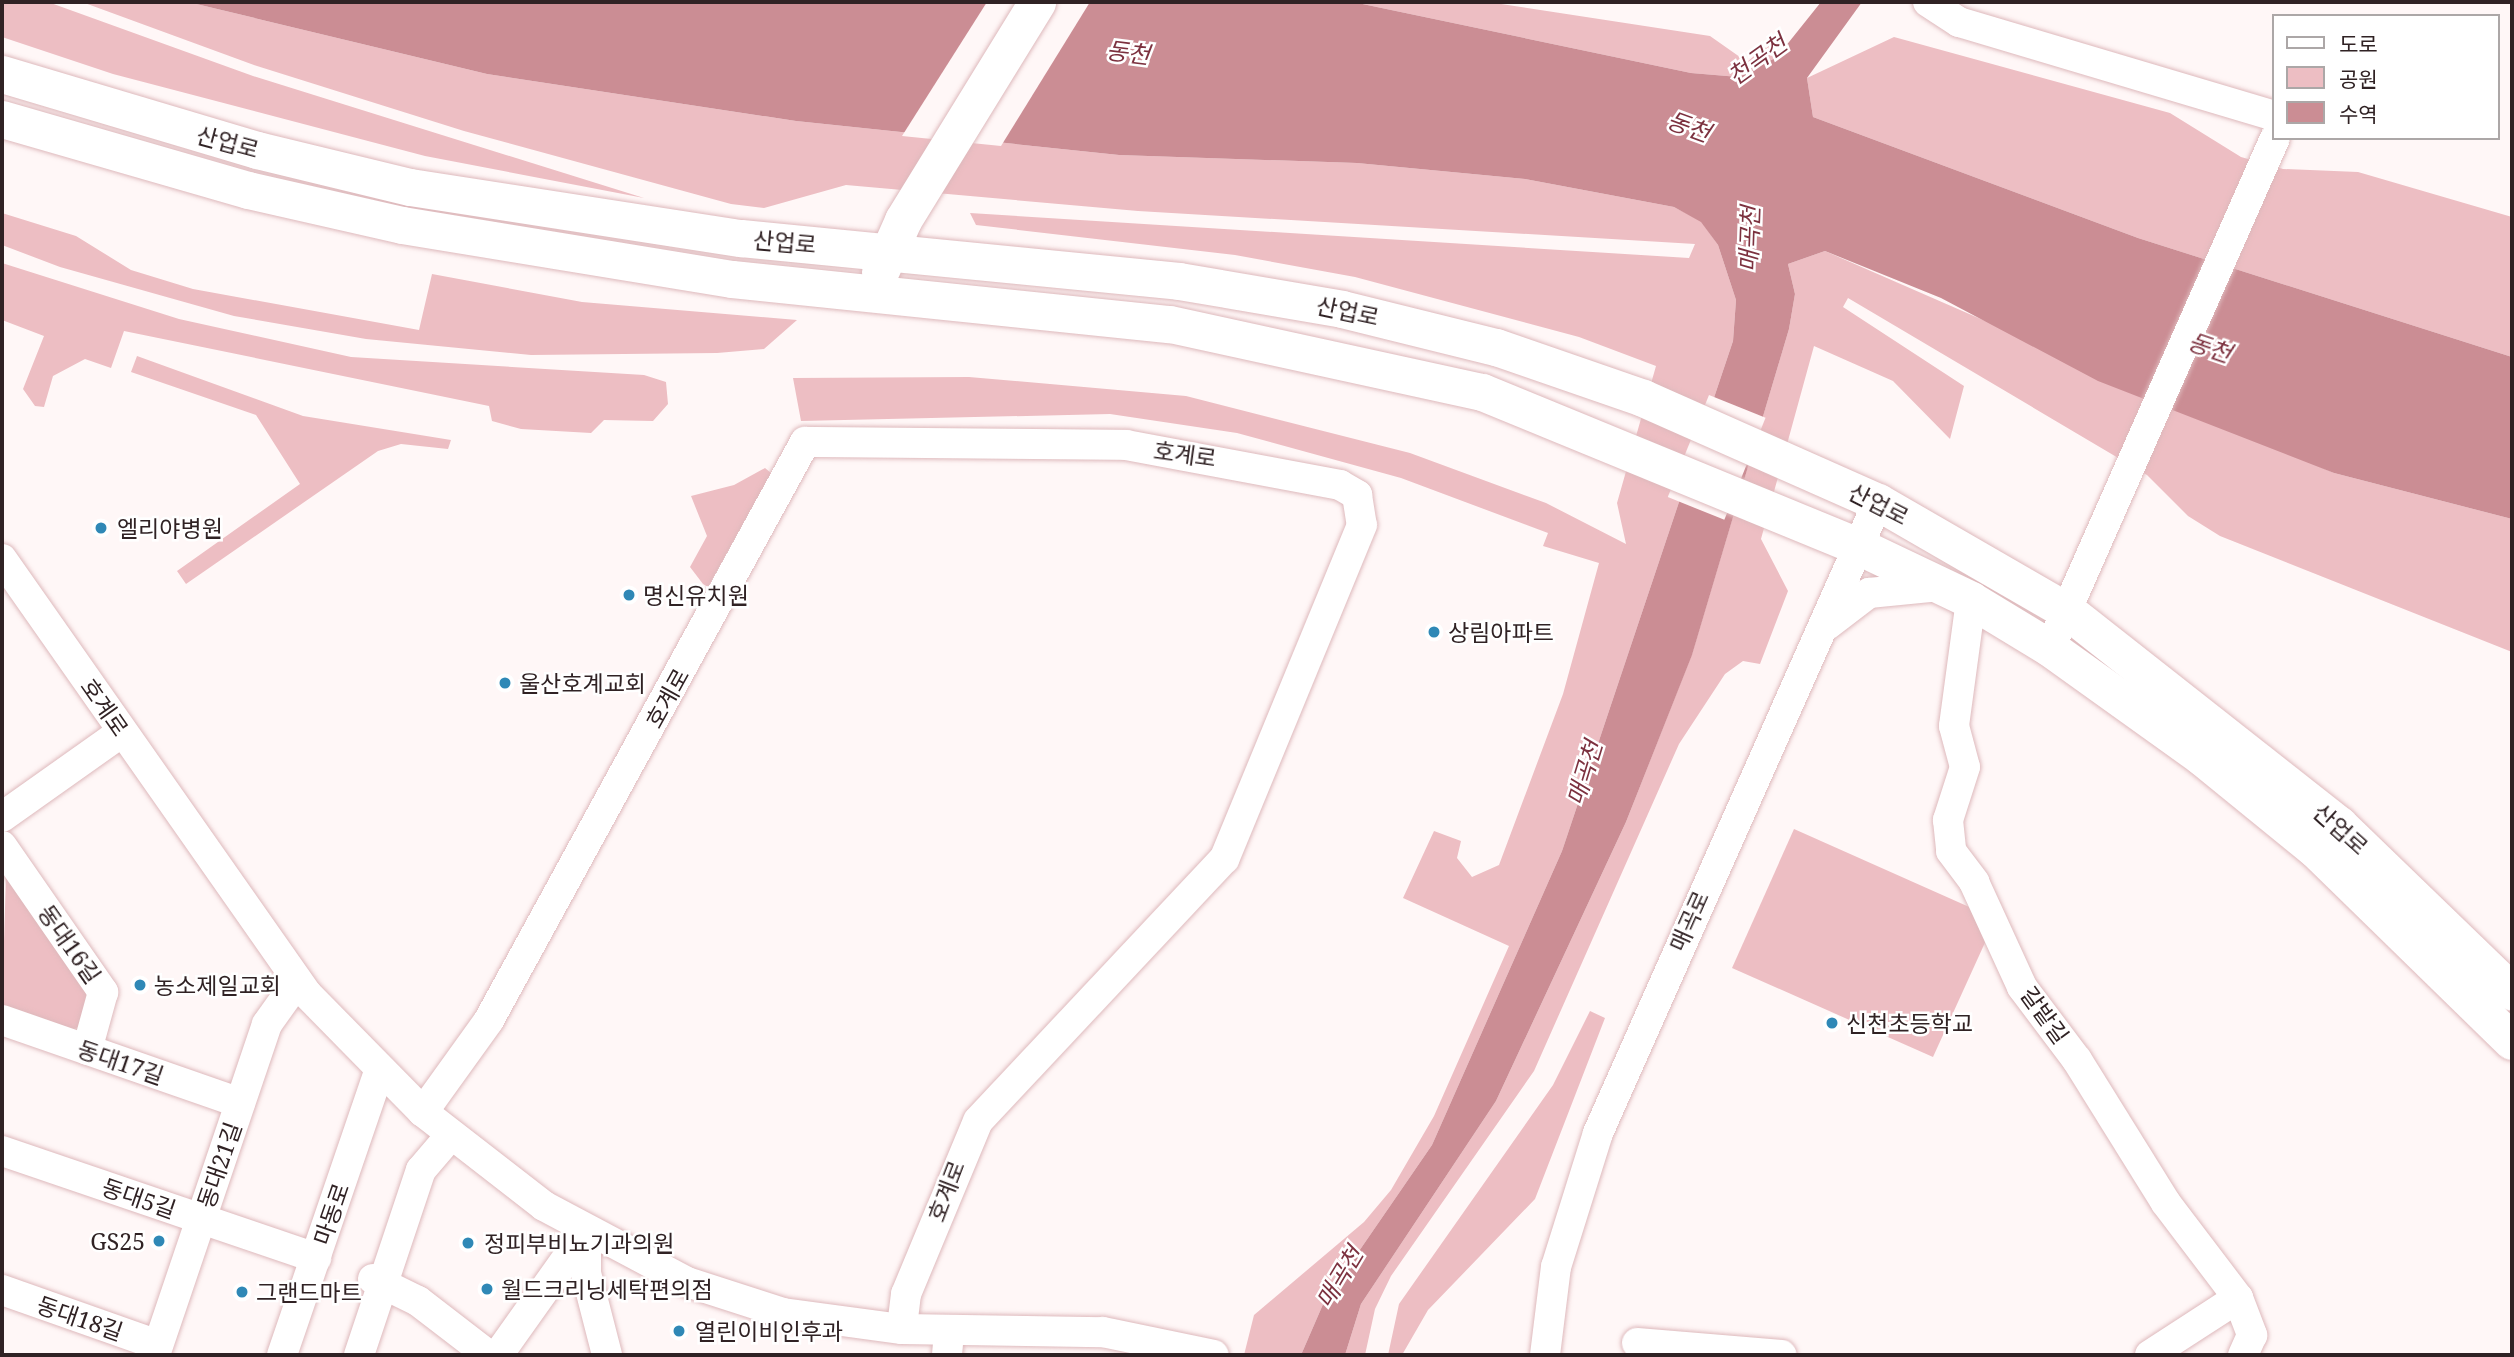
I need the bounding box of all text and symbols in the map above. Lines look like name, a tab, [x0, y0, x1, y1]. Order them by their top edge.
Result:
legend	[2272, 14, 2500, 140]
water label: 천곡천	[1722, 28, 1792, 90]
text: 도로	[2339, 30, 2378, 58]
water label: 동천	[1104, 35, 1152, 69]
text: 공원	[2339, 65, 2378, 93]
text: 수역	[2339, 100, 2378, 128]
water label: 동천	[1663, 105, 1715, 147]
street label: 산업로	[194, 120, 262, 164]
water label: 매곡천	[1733, 205, 1765, 273]
street label: 산업로	[752, 225, 818, 259]
street label: 산업로	[1314, 291, 1382, 331]
water label: 동천	[2184, 326, 2236, 368]
street label: 호계로	[1152, 436, 1218, 472]
street label: 산업로	[1844, 477, 1914, 531]
place label: 엘리야병원	[117, 514, 223, 542]
marker: 엘리야병원	[91, 518, 111, 538]
place label: 명신유치원	[643, 581, 749, 609]
marker: 명신유치원	[621, 587, 637, 603]
place label: 상림아파트	[1448, 618, 1554, 646]
marker: 상림아파트	[1426, 624, 1442, 640]
street label: 호계로	[640, 664, 694, 732]
place label: 울산호계교회	[519, 669, 646, 697]
street label: 호계로	[75, 673, 135, 741]
marker: 울산호계교회	[497, 675, 513, 691]
water label: 매곡천	[1561, 737, 1607, 809]
street label: 산업로	[2308, 798, 2374, 860]
street label: 매곡로	[1663, 886, 1715, 956]
street label: 동대16길	[33, 900, 107, 988]
place label: 농소제일교회	[154, 971, 281, 999]
marker: 농소제일교회	[132, 977, 148, 993]
street label: 갈밭길	[2015, 981, 2075, 1049]
place label: 신천초등학교	[1846, 1009, 1973, 1037]
marker: 신천초등학교	[1824, 1015, 1840, 1031]
street label: 동대17길	[74, 1034, 168, 1090]
street label: 동대21길	[191, 1118, 247, 1212]
street label: 호계로	[922, 1156, 970, 1226]
street label: 동대5길	[98, 1173, 180, 1223]
street label: 마동로	[308, 1179, 354, 1249]
place label: GS25	[90, 1227, 145, 1255]
place label: 정피부비뇨기과의원	[484, 1229, 674, 1257]
marker: GS25	[151, 1233, 167, 1249]
marker: 정피부비뇨기과의원	[458, 1233, 478, 1253]
water label: 매곡천	[1310, 1241, 1368, 1313]
place label: 월드크리닝세탁편의점	[501, 1275, 713, 1303]
place label: 그랜드마트	[256, 1278, 362, 1306]
marker: 월드크리닝세탁편의점	[479, 1281, 495, 1297]
marker: 그랜드마트	[234, 1284, 250, 1300]
street label: 동대18길	[33, 1290, 127, 1346]
place label: 열린이비인후과	[695, 1317, 843, 1345]
marker: 열린이비인후과	[669, 1321, 689, 1341]

